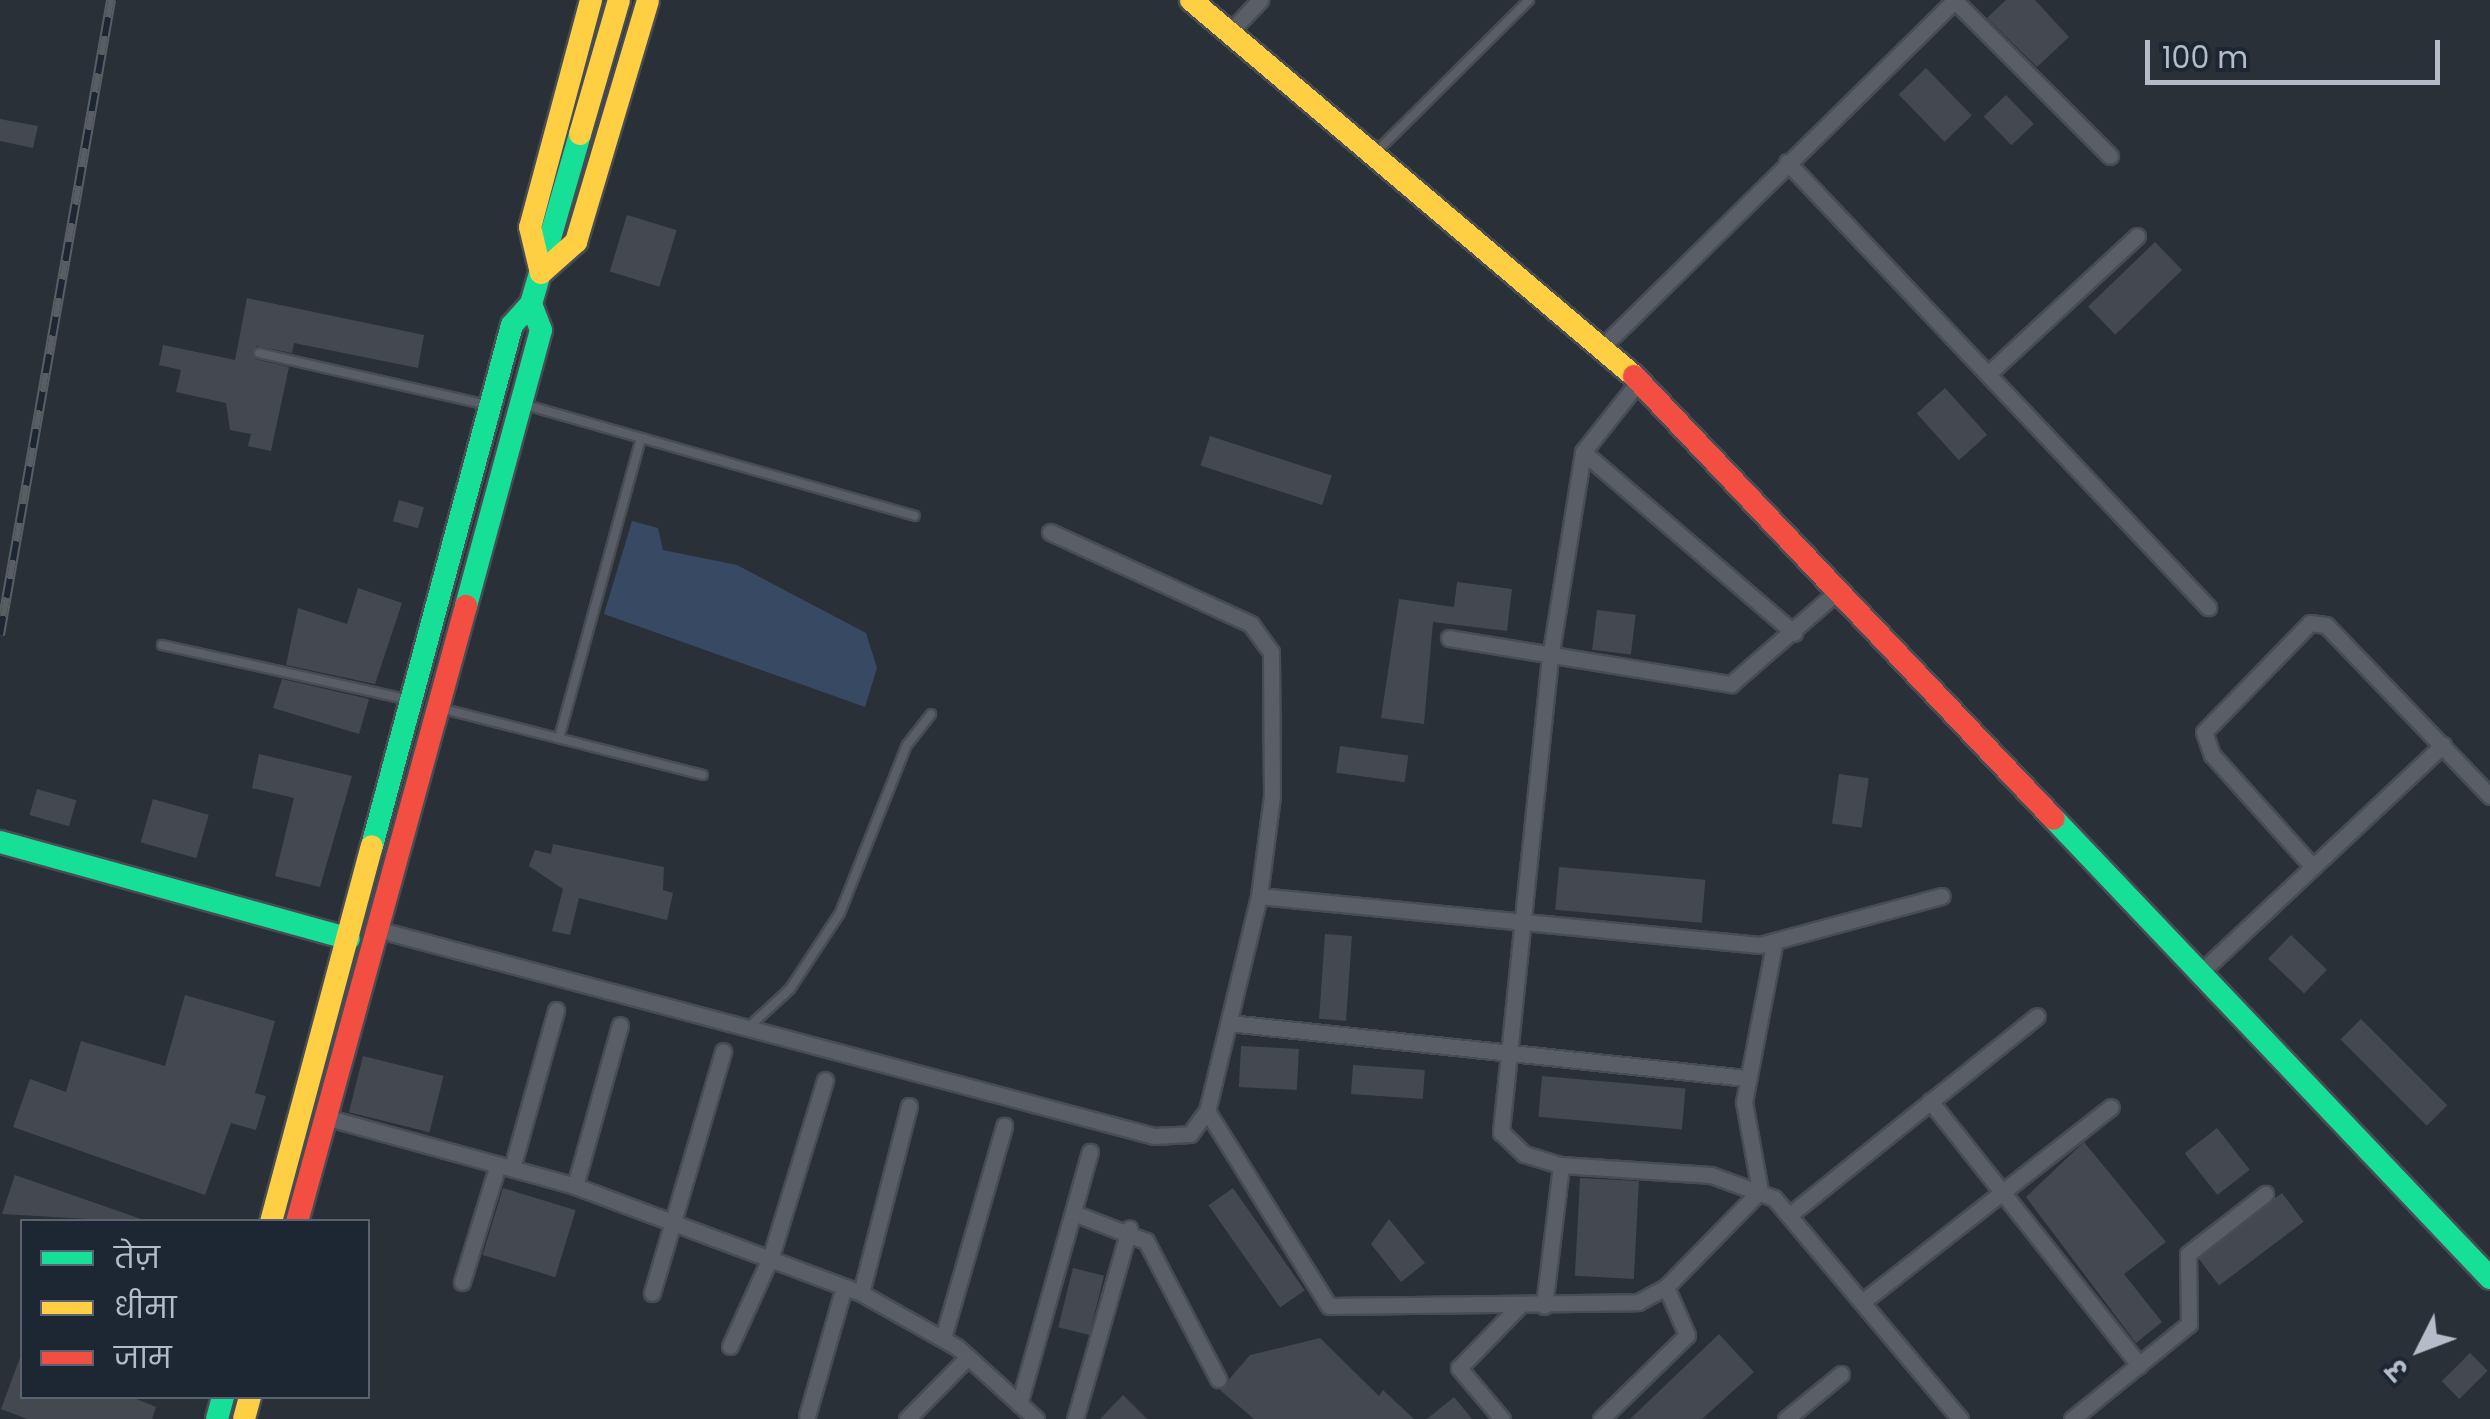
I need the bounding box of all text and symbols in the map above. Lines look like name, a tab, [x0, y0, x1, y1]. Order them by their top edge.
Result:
scale bar	[2150, 20, 2445, 82]
text: 100 m	[2162, 36, 2248, 79]
legend	[20, 1219, 370, 1399]
text: तेज़	[114, 1236, 160, 1279]
text: धीमा	[114, 1286, 177, 1329]
north arrow	[2370, 1299, 2470, 1399]
text: जाम	[114, 1336, 172, 1379]
text: उ	[2378, 1350, 2417, 1388]

